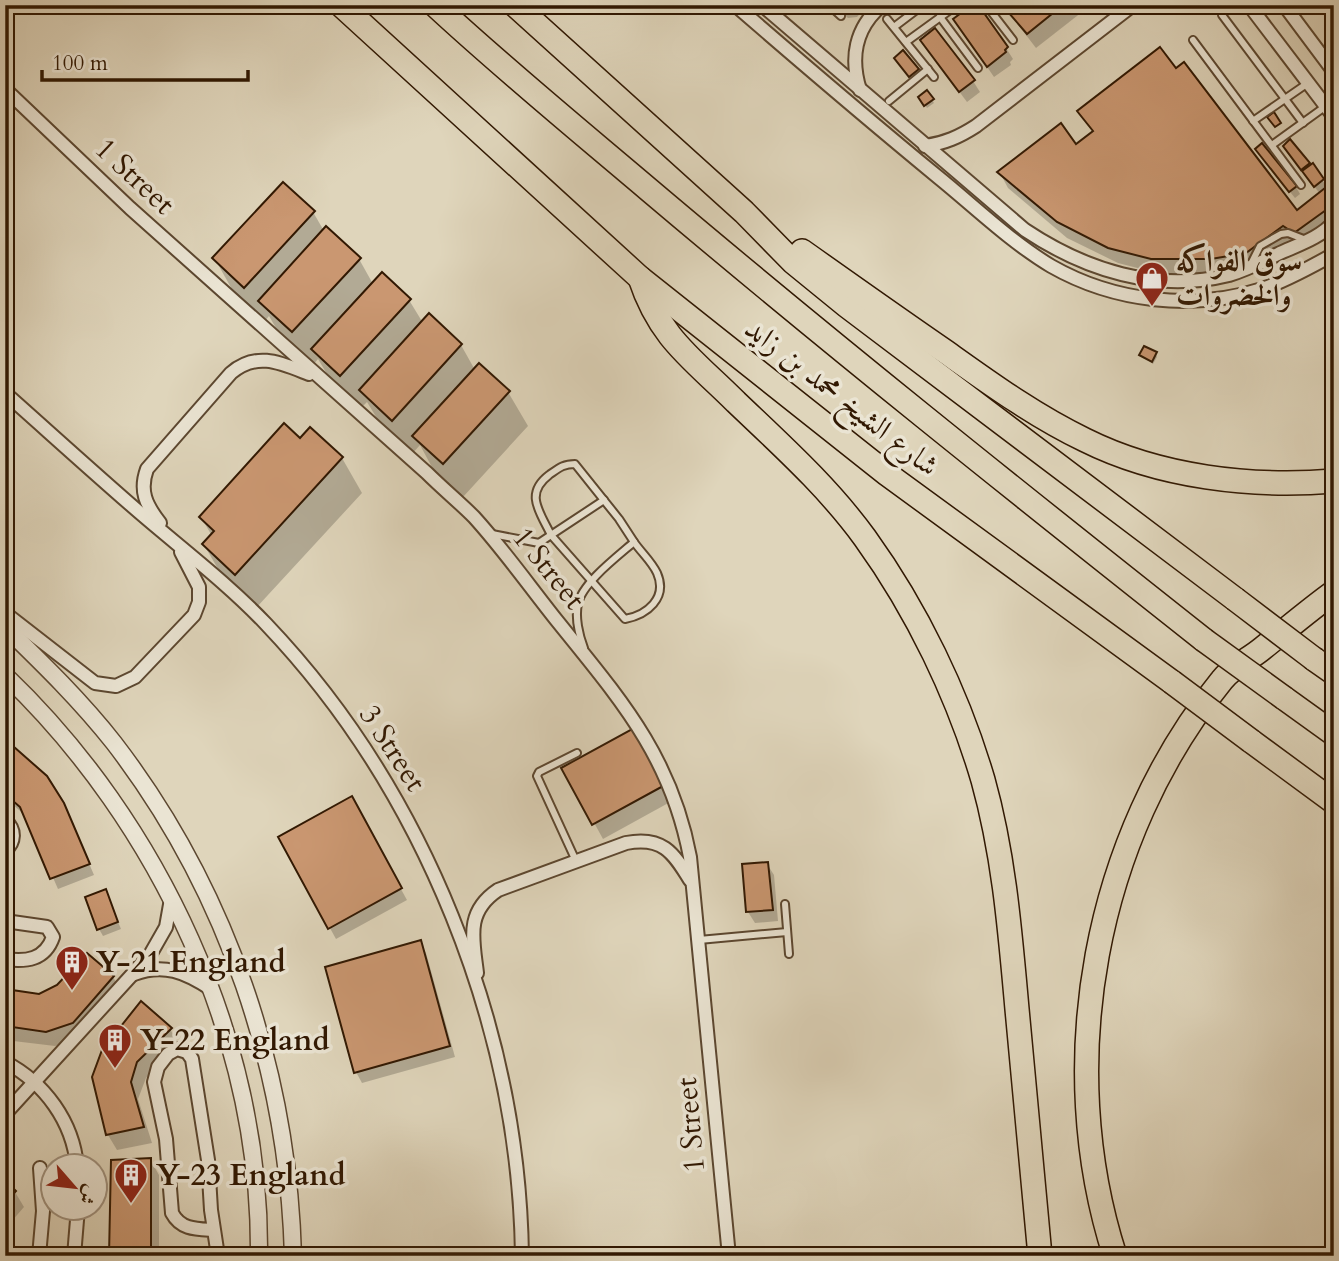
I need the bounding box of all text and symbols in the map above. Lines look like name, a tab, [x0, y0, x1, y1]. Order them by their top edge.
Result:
scale bar	[42, 38, 248, 82]
text: 100 m	[52, 49, 108, 78]
street label: 1 Street	[86, 129, 184, 224]
place label: سوق الفواكه والخضروات	[1176, 241, 1302, 316]
shop icon: سوق الفواكه والخضروات	[1133, 259, 1171, 308]
street label: شارع الشيخ محمد بن زايد	[732, 309, 947, 491]
street label: 1 Street	[503, 518, 595, 619]
street label: 3 Street	[349, 697, 436, 800]
place label: Y-21 England	[96, 942, 286, 983]
building icon: Y-21 England	[53, 943, 91, 992]
place label: Y-22 England	[140, 1020, 330, 1061]
building icon: Y-22 England	[96, 1021, 134, 1070]
street label: 1 Street	[666, 1075, 715, 1174]
north arrow	[38, 1152, 108, 1222]
place label: Y-23 England	[156, 1155, 346, 1196]
building icon: Y-23 England	[112, 1156, 150, 1205]
text: ش	[72, 1180, 104, 1209]

